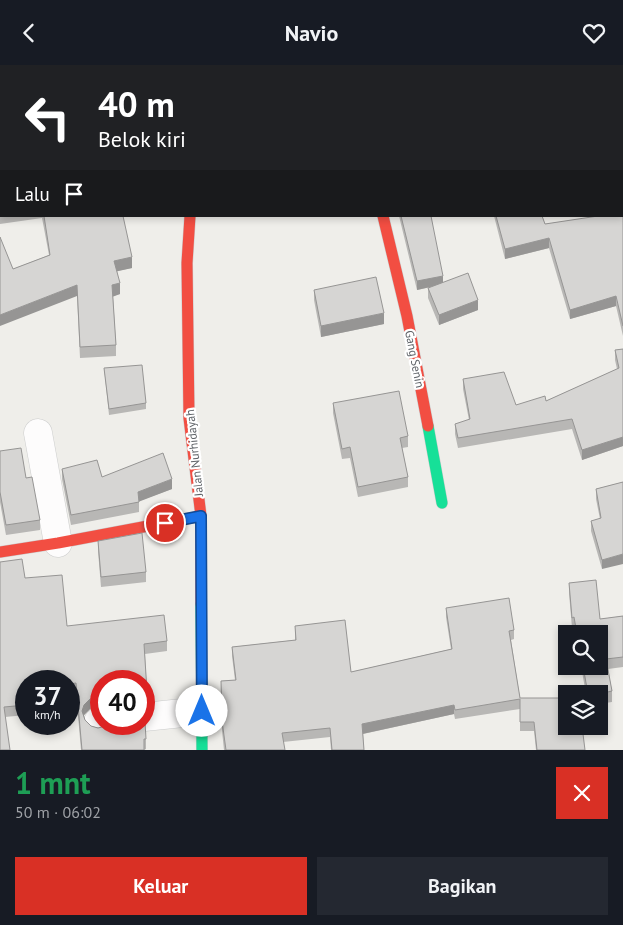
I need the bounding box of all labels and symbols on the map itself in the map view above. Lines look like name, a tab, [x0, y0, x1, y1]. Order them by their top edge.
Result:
street label: Gang Senin	[402, 329, 428, 389]
street label: Jalan Nurhidayah	[182, 409, 206, 498]
pin	[144, 502, 186, 544]
speed limit sign: 40	[90, 670, 155, 735]
position arrow	[175, 684, 227, 736]

